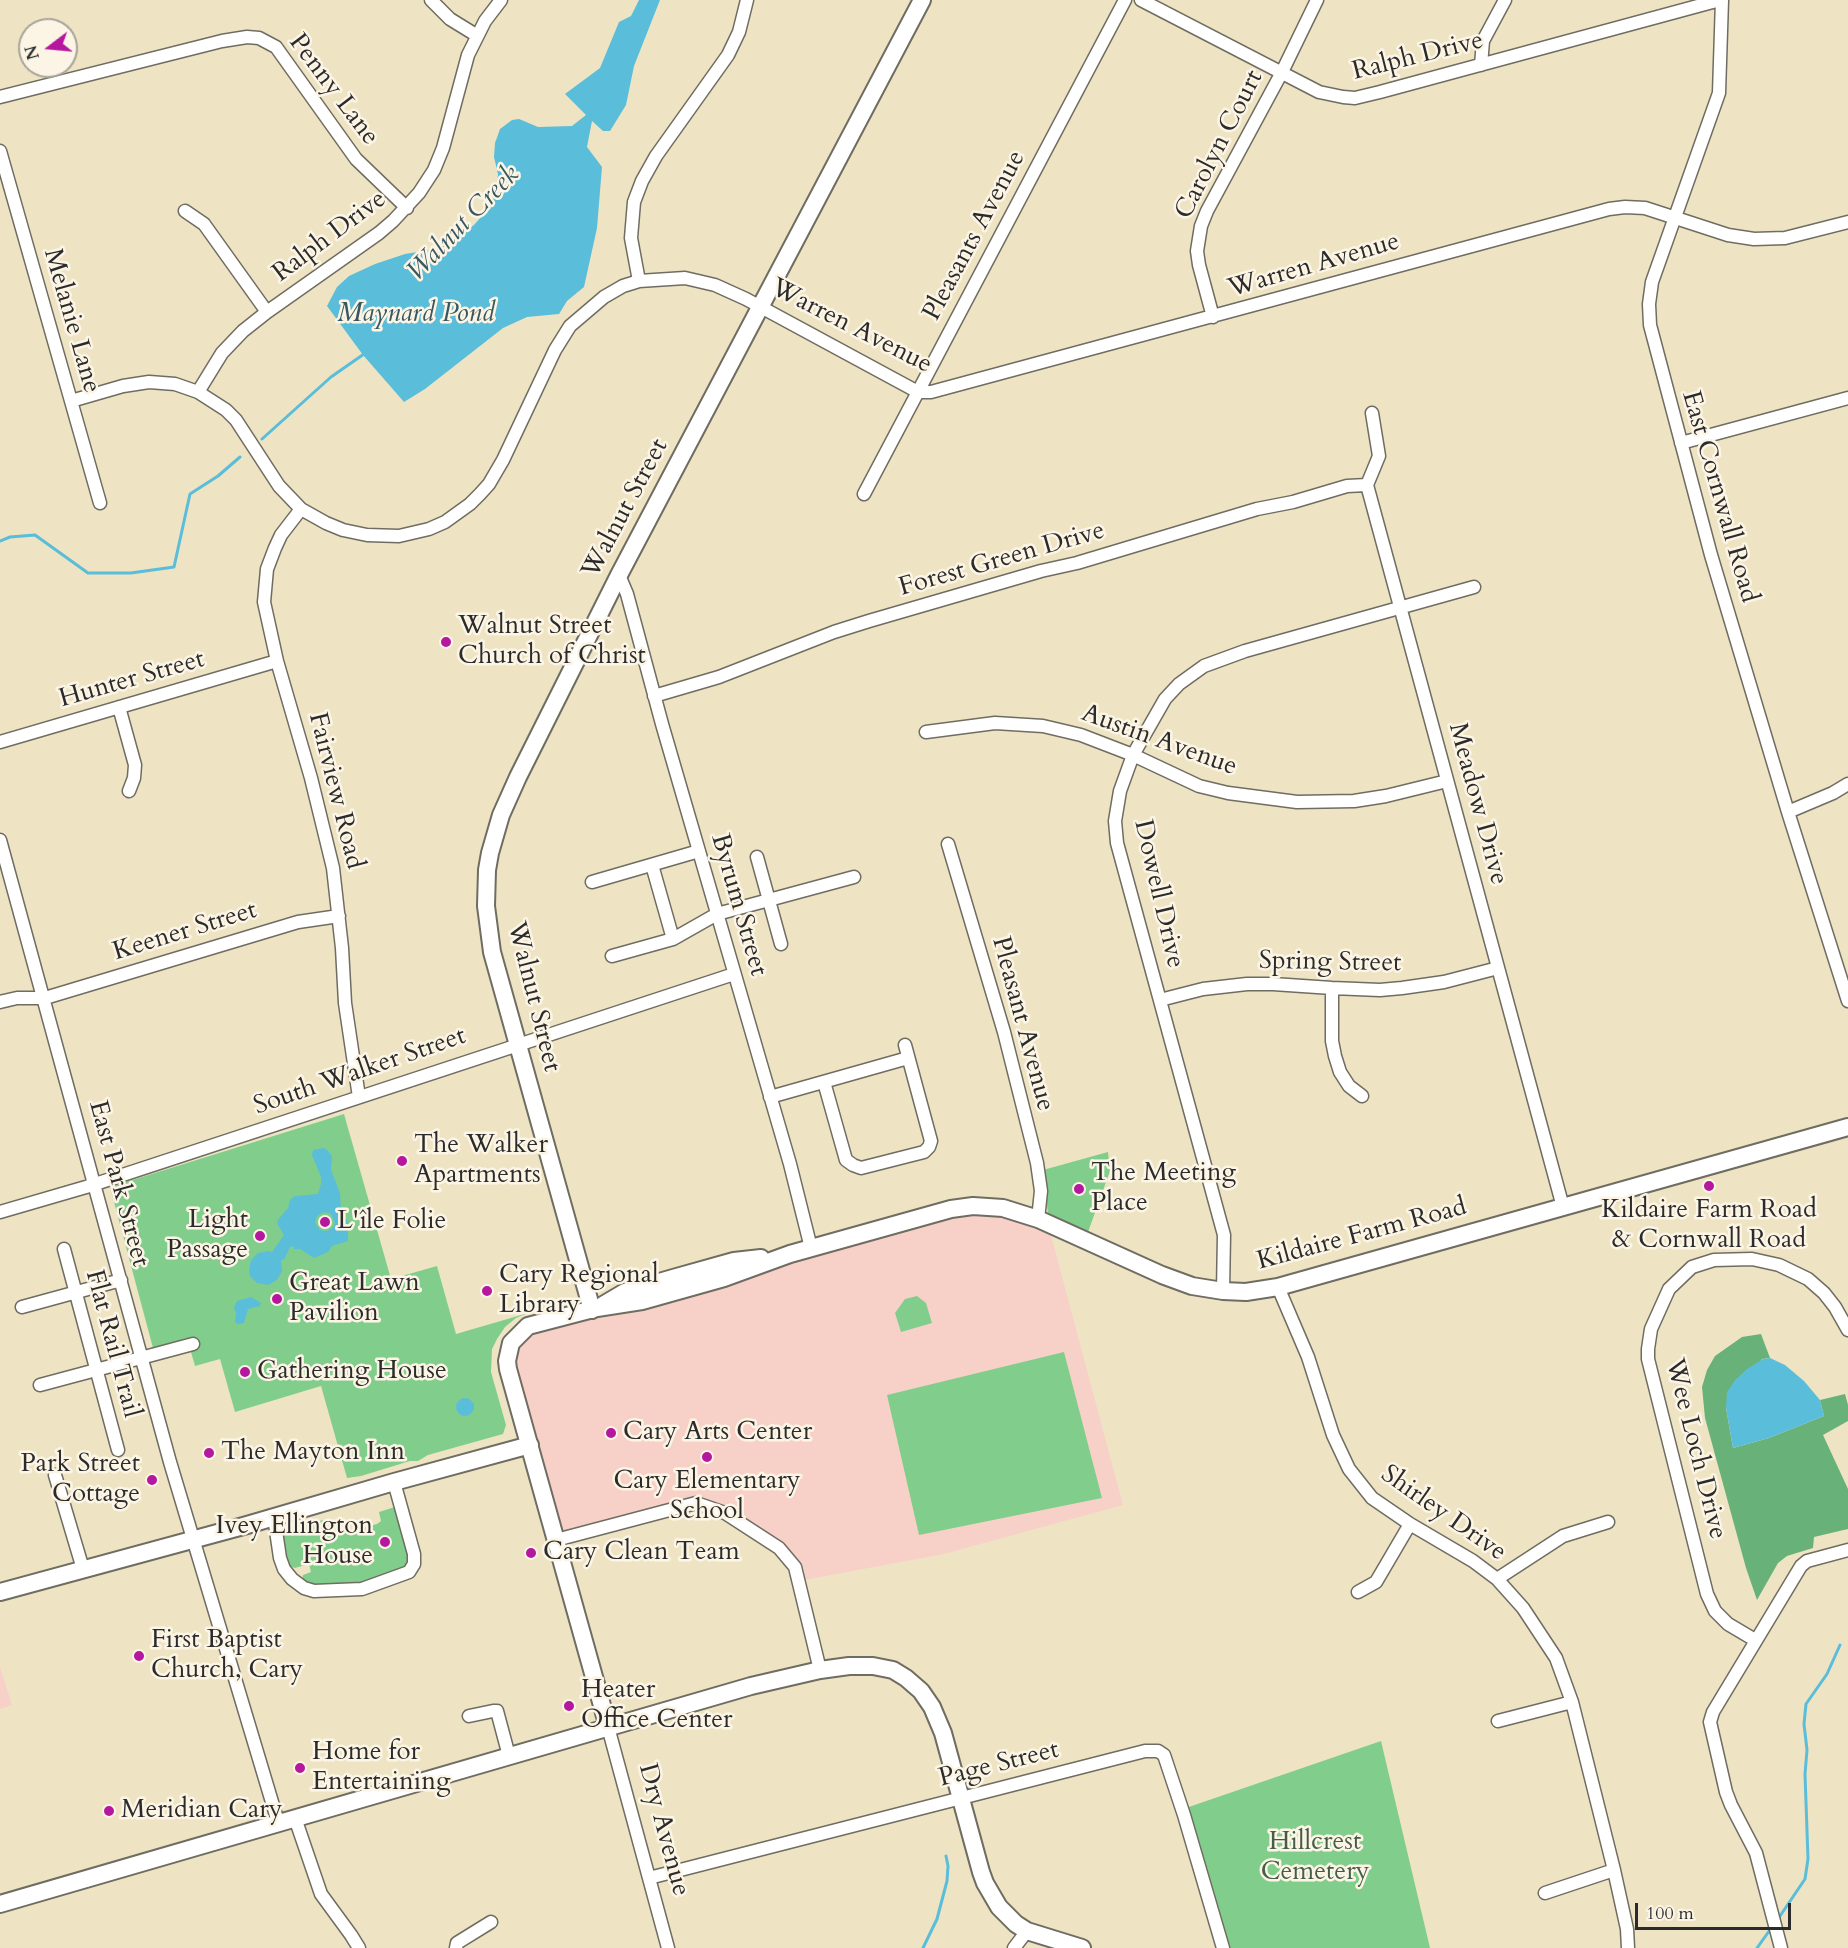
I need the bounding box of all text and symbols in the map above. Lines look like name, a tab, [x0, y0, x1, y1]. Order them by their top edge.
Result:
north arrow	[18, 18, 78, 78]
street label: Ralph Drive	[1349, 26, 1487, 88]
street label: Penny Lane	[281, 28, 385, 152]
text: N	[20, 43, 45, 62]
street label: Carolyn Court	[1169, 65, 1271, 225]
street label: Pleasants Avenue	[917, 146, 1033, 326]
water label: Walnut Creek	[401, 159, 527, 289]
street label: Ralph Drive	[267, 184, 393, 290]
street label: Warren Avenue	[1225, 227, 1403, 305]
street label: Melanie Lane	[36, 245, 106, 397]
street label: Warren Avenue	[765, 273, 937, 381]
water label: Maynard Pond	[337, 299, 495, 331]
street label: East Cornwall Road	[1674, 388, 1764, 606]
street label: Walnut Street	[576, 434, 676, 584]
street label: Forest Green Drive	[896, 516, 1108, 604]
place label: Walnut Street Church of Christ	[458, 611, 646, 672]
marker: Walnut Street Church of Christ	[439, 635, 453, 649]
street label: Hunter Street	[56, 644, 208, 716]
street label: Austin Avenue	[1077, 698, 1241, 784]
street label: Fairview Road	[300, 710, 370, 872]
street label: Meadow Drive	[1440, 720, 1514, 888]
street label: Dowell Drive	[1126, 817, 1190, 971]
street label: Byrum Street	[703, 830, 773, 980]
street label: Keener Street	[109, 895, 261, 969]
street label: Walnut Street	[499, 919, 567, 1075]
street label: Pleasant Avenue	[984, 933, 1060, 1115]
street label: Spring Street	[1258, 946, 1402, 980]
street label: South Walker Street	[250, 1021, 470, 1123]
street label: East Park Street	[81, 1098, 155, 1270]
place label: The Walker Apartments	[414, 1130, 548, 1192]
marker: The Walker Apartments	[395, 1154, 409, 1168]
place label: The Meeting Place	[1091, 1158, 1236, 1220]
marker: Kildaire Farm Road & Cornwall Road	[1702, 1179, 1716, 1193]
marker: The Meeting Place	[1072, 1182, 1086, 1196]
street label: Kildaire Farm Road	[1254, 1192, 1470, 1278]
place label: Kildaire Farm Road & Cornwall Road	[1601, 1195, 1817, 1256]
place label: Light Passage	[166, 1205, 248, 1266]
place label: L'île Folie	[337, 1206, 446, 1238]
marker: L'île Folie	[318, 1215, 332, 1229]
marker: Light Passage	[253, 1229, 267, 1243]
place label: Cary Regional Library	[499, 1260, 659, 1322]
street label: Flat Rail Trail	[77, 1267, 147, 1421]
place label: Great Lawn Pavilion	[289, 1268, 420, 1330]
marker: Cary Regional Library	[480, 1284, 494, 1298]
marker: Great Lawn Pavilion	[270, 1292, 284, 1306]
street label: Wee Loch Drive	[1657, 1355, 1733, 1543]
place label: Gathering House	[257, 1356, 447, 1388]
marker: Gathering House	[238, 1365, 252, 1379]
place label: Cary Arts Center	[623, 1417, 812, 1449]
marker: Cary Arts Center	[604, 1426, 618, 1440]
place label: The Mayton Inn	[221, 1437, 405, 1469]
marker: The Mayton Inn	[202, 1446, 216, 1460]
place label: Park Street Cottage	[20, 1449, 140, 1510]
marker: Cary Elementary School	[700, 1450, 714, 1464]
street label: Shirley Drive	[1374, 1459, 1512, 1569]
place label: Cary Elementary School	[613, 1466, 801, 1528]
marker: Park Street Cottage	[145, 1473, 159, 1487]
place label: Ivey Ellington House	[215, 1511, 373, 1572]
marker: Ivey Ellington House	[378, 1535, 392, 1549]
place label: Cary Clean Team	[543, 1537, 740, 1569]
marker: Cary Clean Team	[524, 1546, 538, 1560]
place label: First Baptist Church, Cary	[151, 1625, 303, 1686]
marker: First Baptist Church, Cary	[132, 1649, 146, 1663]
place label: Heater Office Center	[581, 1675, 733, 1736]
marker: Heater Office Center	[562, 1699, 576, 1713]
street label: Page Street	[936, 1735, 1062, 1795]
place label: Home for Entertaining	[312, 1737, 451, 1798]
street label: Dry Avenue	[630, 1760, 696, 1900]
marker: Home for Entertaining	[293, 1761, 307, 1775]
place label: Meridian Cary	[121, 1795, 283, 1827]
marker: Meridian Cary	[102, 1804, 116, 1818]
park label: Hillcrest Cemetery	[1261, 1827, 1369, 1888]
scale bar	[1638, 1891, 1794, 1929]
text: 100 m	[1646, 1901, 1694, 1926]

